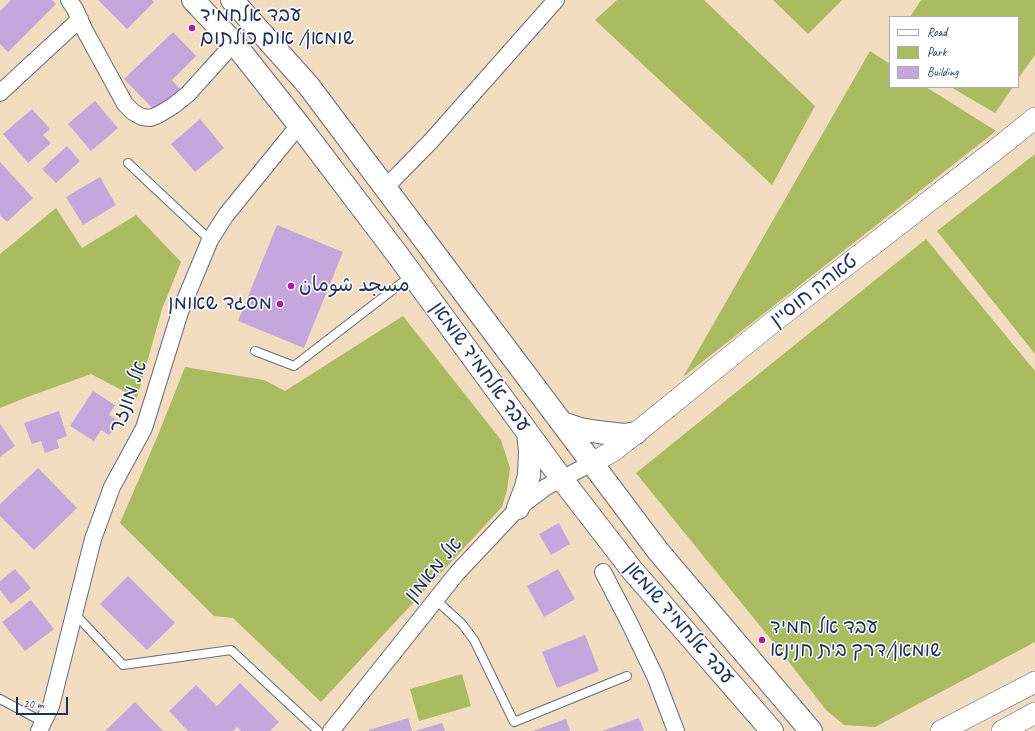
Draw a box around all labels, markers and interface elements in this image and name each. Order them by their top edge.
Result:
place label: עבד אלחמיד שומאן/ אום כולתום [200,4,354,51]
legend [889,16,1019,88]
marker: עבד אלחמיד שומאן/ אום כולתום [187,23,197,33]
text: Road [927,24,947,40]
text: Park [927,44,946,60]
text: Building [927,64,959,80]
street label: טאהה חוסיין [766,249,862,333]
place label: مسجد شومان [299,274,410,298]
marker: مسجد شومان [286,281,296,291]
place label: מסגד שאומן [168,292,272,316]
street label: עבד אלחמיד שומאן [425,297,535,437]
marker: מסגד שאומן [275,299,285,309]
street label: אל מונזר [105,358,153,436]
street label: אל מאמון [400,533,468,607]
street label: עבד אלחמיד שומאן [619,557,739,689]
place label: עבד אל חמיד שומאן/דרך בית חנינא [770,616,941,663]
marker: עבד אל חמיד שומאן/דרך בית חנינא [757,635,767,645]
scale bar [18,689,70,715]
text: 20 m [23,696,43,712]

